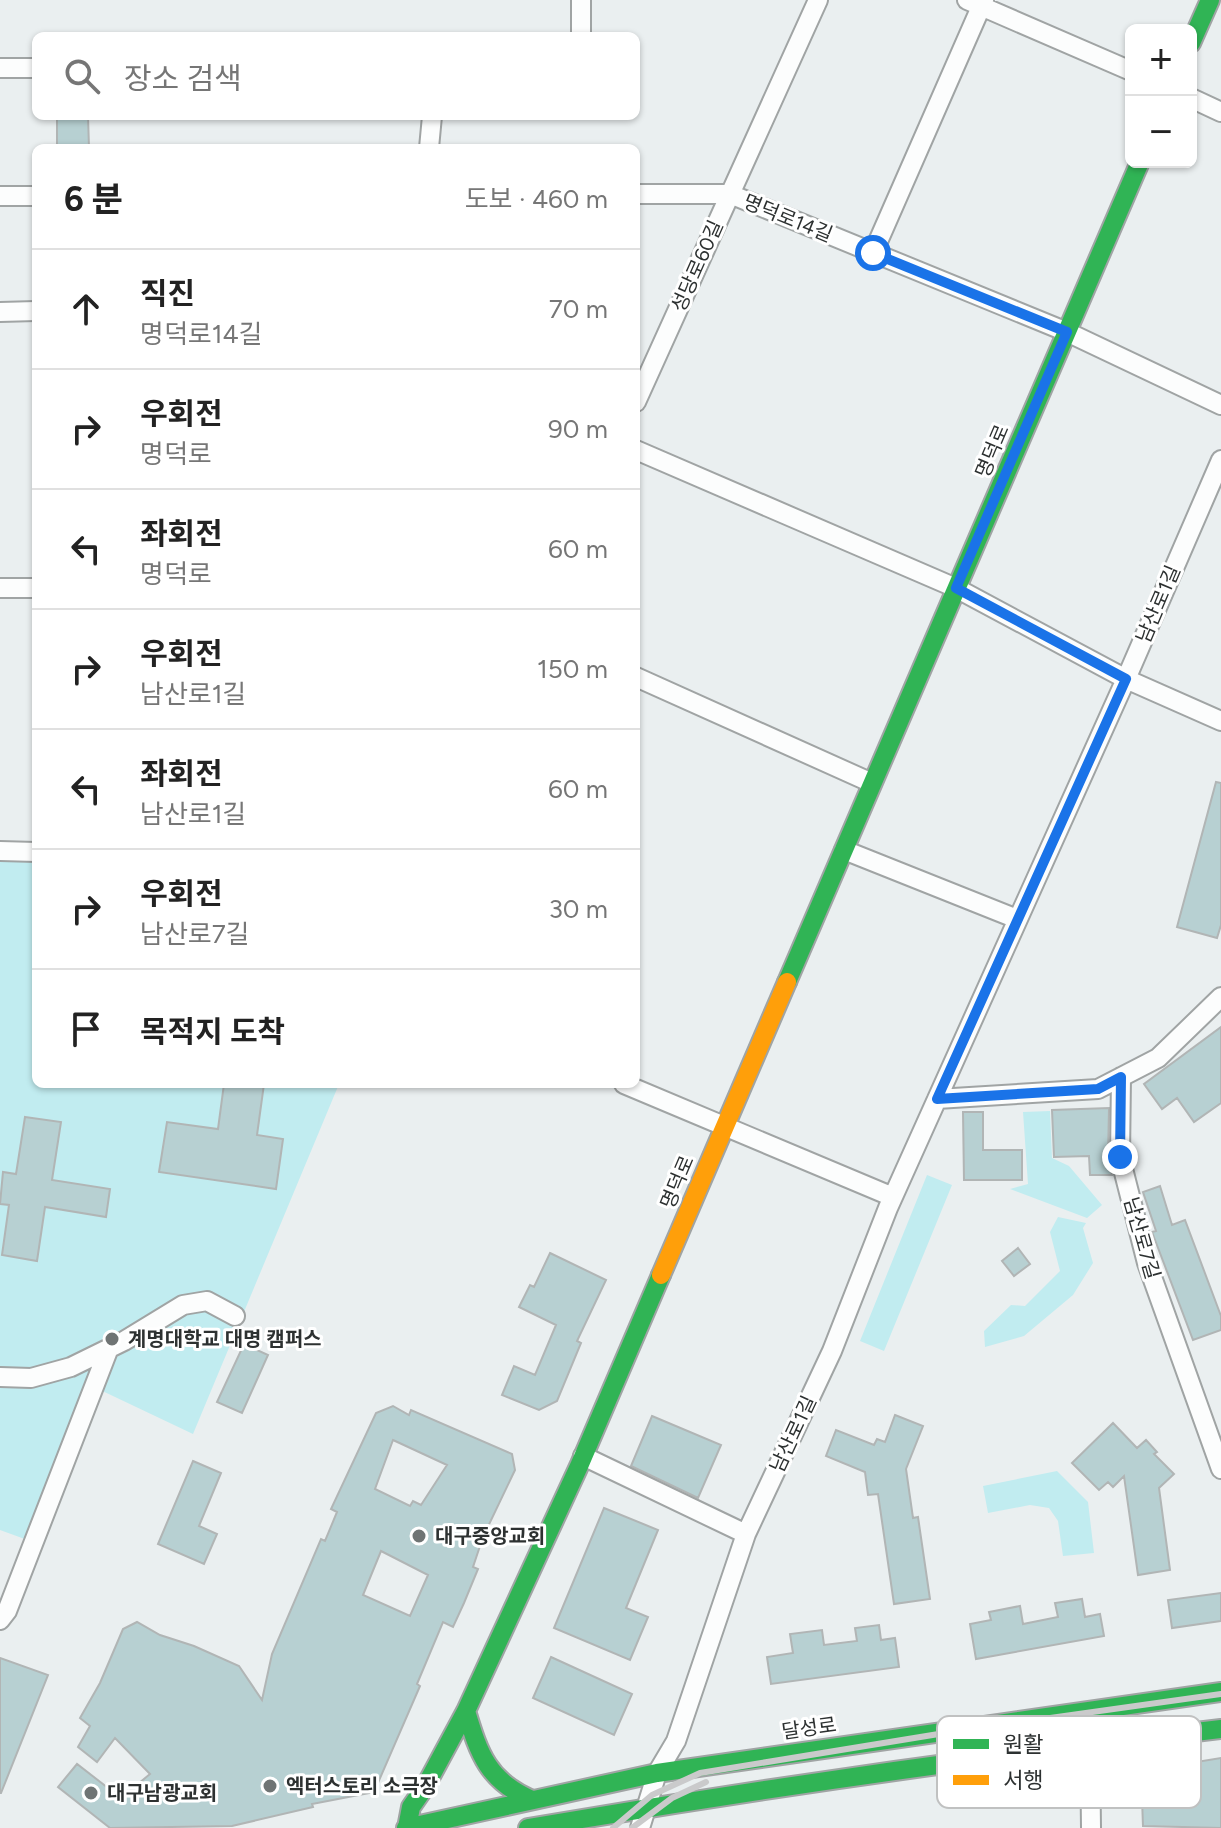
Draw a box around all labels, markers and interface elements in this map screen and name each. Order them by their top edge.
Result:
map controls [1125,24,1197,168]
button: + [1125,24,1197,96]
search box [32,32,640,120]
icon: search [60,54,104,98]
text: 장소 검색 [124,60,242,97]
button: − [1125,96,1197,168]
text: 6 분 [64,179,123,220]
text: 도보 · 460 m [465,183,608,215]
street label: 명덕로14길 [740,189,836,247]
street label: 성당로60길 [666,216,728,316]
route start [855,235,891,271]
text: 직진 [140,275,195,312]
icon: ahead [64,287,108,331]
text: 70 m [549,293,608,325]
text: 명덕로14길 [140,318,263,350]
text: 우회전 [140,395,223,432]
icon: right [64,407,108,451]
text: 90 m [548,413,608,445]
street label: 명덕로 [970,421,1014,481]
text: 명덕로 [140,438,212,470]
text: 좌회전 [140,515,223,552]
icon: left [64,527,108,571]
text: 60 m [548,533,608,565]
text: 명덕로 [140,558,212,590]
street label: 남산로1길 [1131,562,1185,646]
text: 우회전 [140,635,223,672]
icon: right [64,647,108,691]
text: 150 m [537,653,608,685]
text: 남산로1길 [140,678,246,710]
text: 좌회전 [140,755,223,792]
icon: left [64,767,108,811]
text: 60 m [548,773,608,805]
text: 남산로1길 [140,798,246,830]
text: 우회전 [140,875,223,912]
icon: right [64,887,108,931]
text: 30 m [549,893,608,925]
text: 남산로7길 [140,918,250,950]
icon: arrive [64,1007,108,1051]
text: 목적지 도착 [140,1013,285,1050]
route end [1102,1139,1138,1175]
street label: 명덕로 [655,1152,699,1212]
street label: 남산로7길 [1119,1194,1165,1282]
place label: 계명대학교 대명 캠퍼스 [128,1327,322,1351]
marker: 계명대학교 대명 캠퍼스 [103,1330,121,1348]
street label: 남산로1길 [765,1392,821,1476]
place label: 대구중앙교회 [435,1524,545,1548]
marker: 대구중앙교회 [410,1527,428,1545]
street label: 달성로 [780,1712,838,1744]
legend [937,1716,1201,1808]
text: 원활 [1003,1731,1043,1758]
text: 서행 [1003,1767,1043,1794]
place label: 엑터스토리 소극장 [286,1774,438,1798]
marker: 엑터스토리 소극장 [261,1777,279,1795]
place label: 대구남광교회 [107,1781,217,1805]
marker: 대구남광교회 [82,1784,100,1802]

